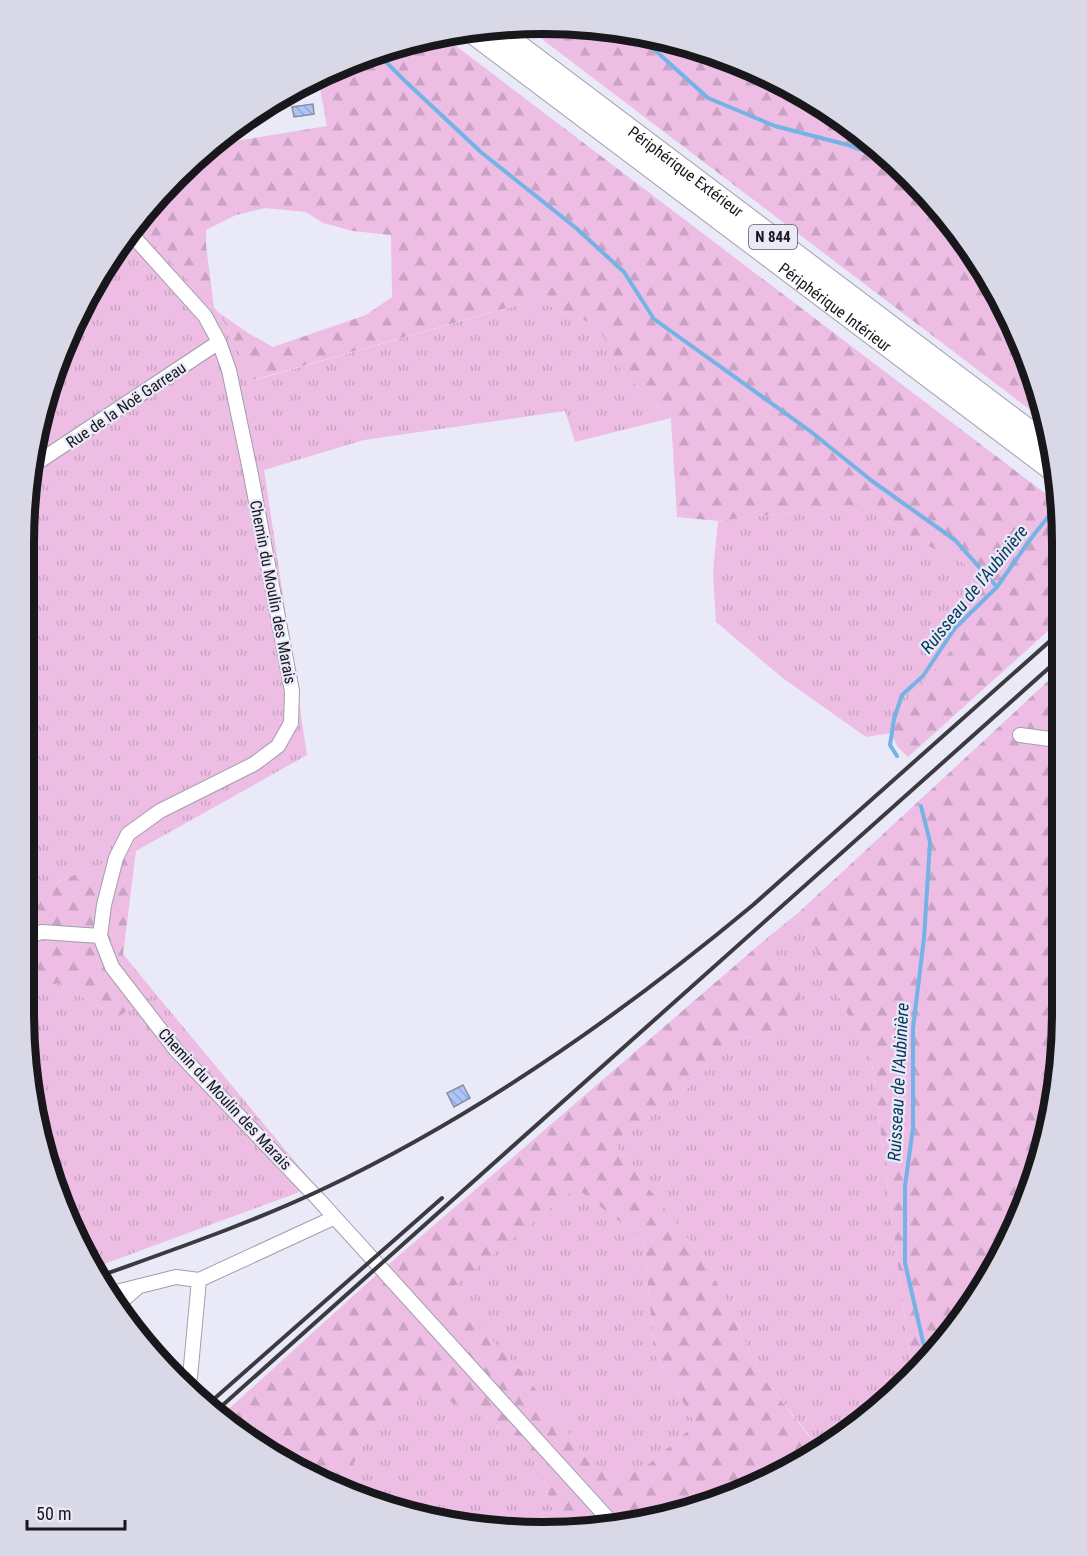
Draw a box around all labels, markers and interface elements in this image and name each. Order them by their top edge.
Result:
street label: Périphérique Extérieur [625,122,747,221]
road number: N 844 [749,225,797,249]
street label: Périphérique Intérieur [775,258,895,356]
street label: Rue de la Noë Garreau [63,358,189,452]
street label: Chemin du Moulin des Marais [246,499,300,685]
water label: Ruisseau de l'Aubinière [916,521,1032,657]
water label: Ruisseau de l'Aubinière [883,1002,913,1162]
street label: Chemin du Moulin des Marais [154,1024,296,1174]
scale bar [27,1493,124,1531]
text: 50 m [36,1503,71,1524]

